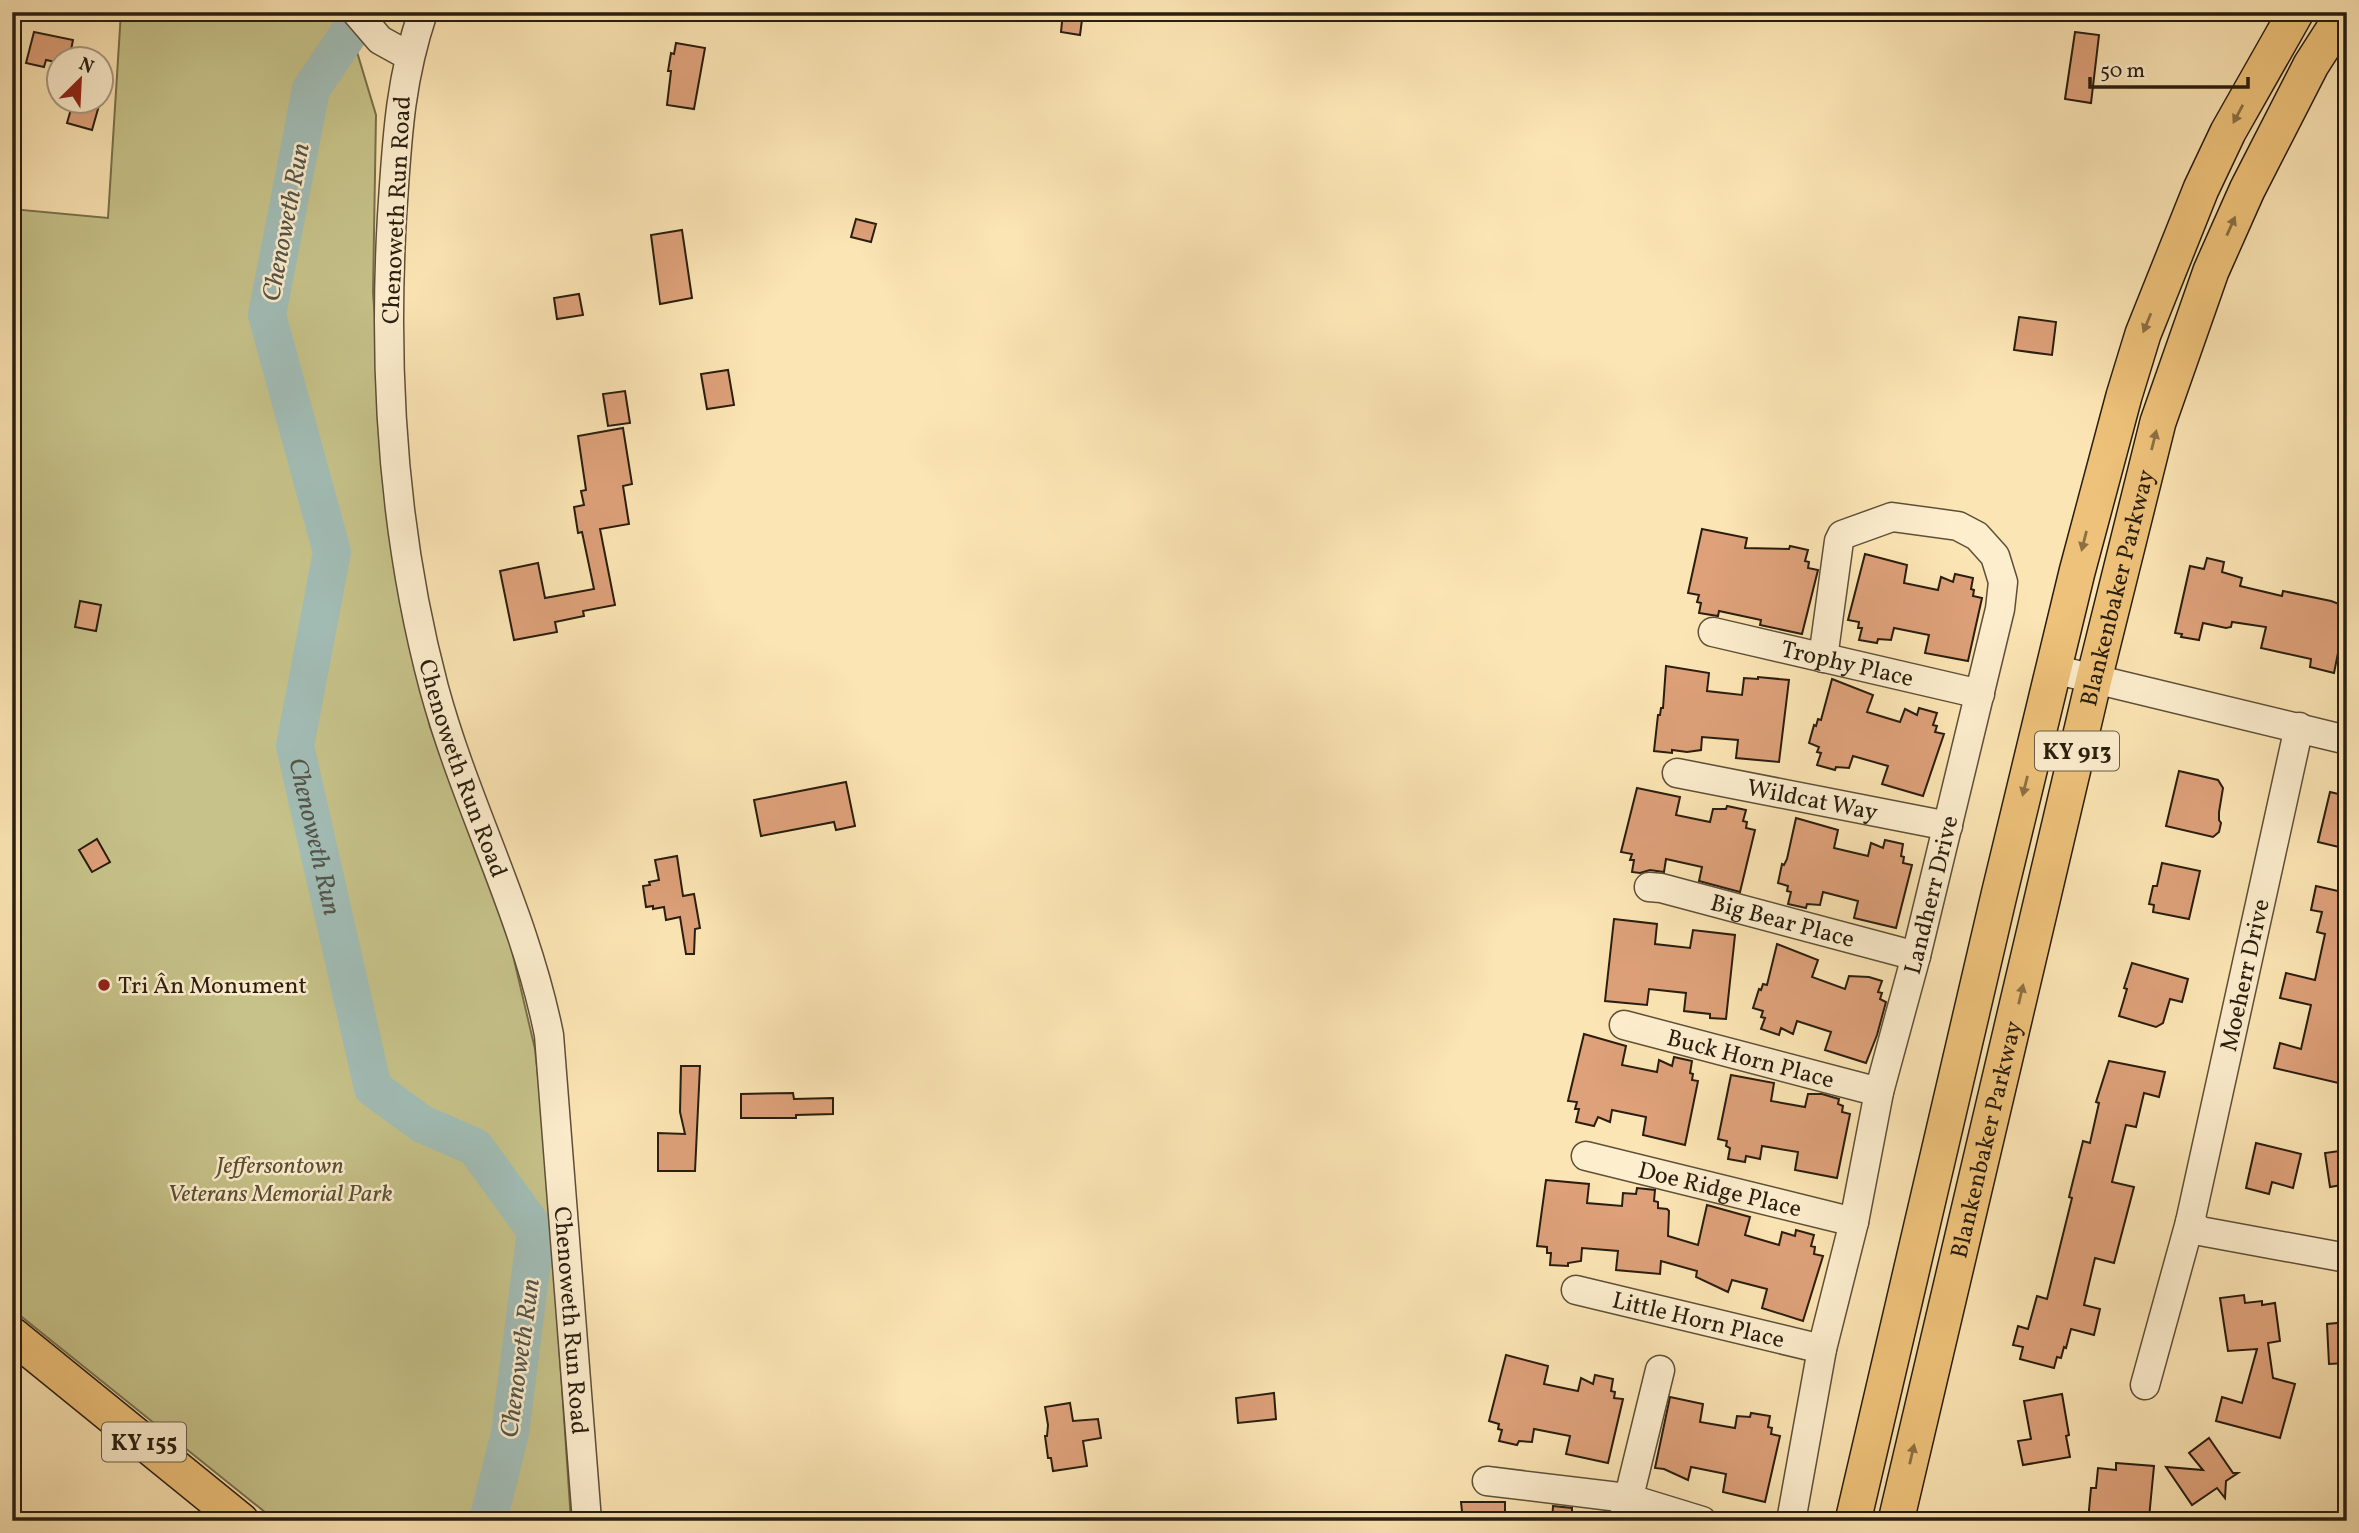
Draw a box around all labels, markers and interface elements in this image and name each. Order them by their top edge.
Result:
north arrow [46,46,116,116]
scale bar [2090,46,2247,90]
text: N [75,52,98,81]
text: 50 m [2100,57,2145,86]
street label: Chenoweth Run Road [375,95,421,325]
one-way arrow [2232,104,2244,124]
water label: Chenoweth Run [254,140,320,305]
one-way arrow [2225,216,2237,236]
one-way arrow [2142,312,2153,333]
one-way arrow [2149,429,2160,451]
street label: Blankenbaker Parkway [2073,466,2165,710]
one-way arrow [2078,530,2089,552]
street label: Trophy Place [1777,633,1917,697]
street label: Chenoweth Run Road [408,656,515,883]
road number: KY 913 [2035,732,2119,771]
water label: Chenoweth Run [278,754,349,919]
street label: Wildcat Way [1744,772,1881,831]
one-way arrow [2019,775,2030,797]
street label: Landherr Drive [1897,812,1968,979]
street label: Big Bear Place [1706,887,1858,958]
street label: Moeherr Drive [2213,896,2280,1055]
place label: Tri Ân Monument [118,970,307,1004]
marker: Tri Ân Monument [96,977,112,993]
one-way arrow [2015,983,2026,1005]
street label: Blankenbaker Parkway [1943,1018,2032,1262]
street label: Buck Horn Place [1663,1022,1838,1098]
park label: Jeffersontown Veterans Memorial Park [167,1150,393,1212]
street label: Doe Ridge Place [1634,1154,1805,1227]
street label: Chenoweth Run Road [543,1205,595,1436]
water label: Chenoweth Run [492,1276,550,1440]
street label: Little Horn Place [1609,1284,1788,1358]
road number: KY 155 [102,1422,186,1462]
one-way arrow [1907,1443,1918,1465]

